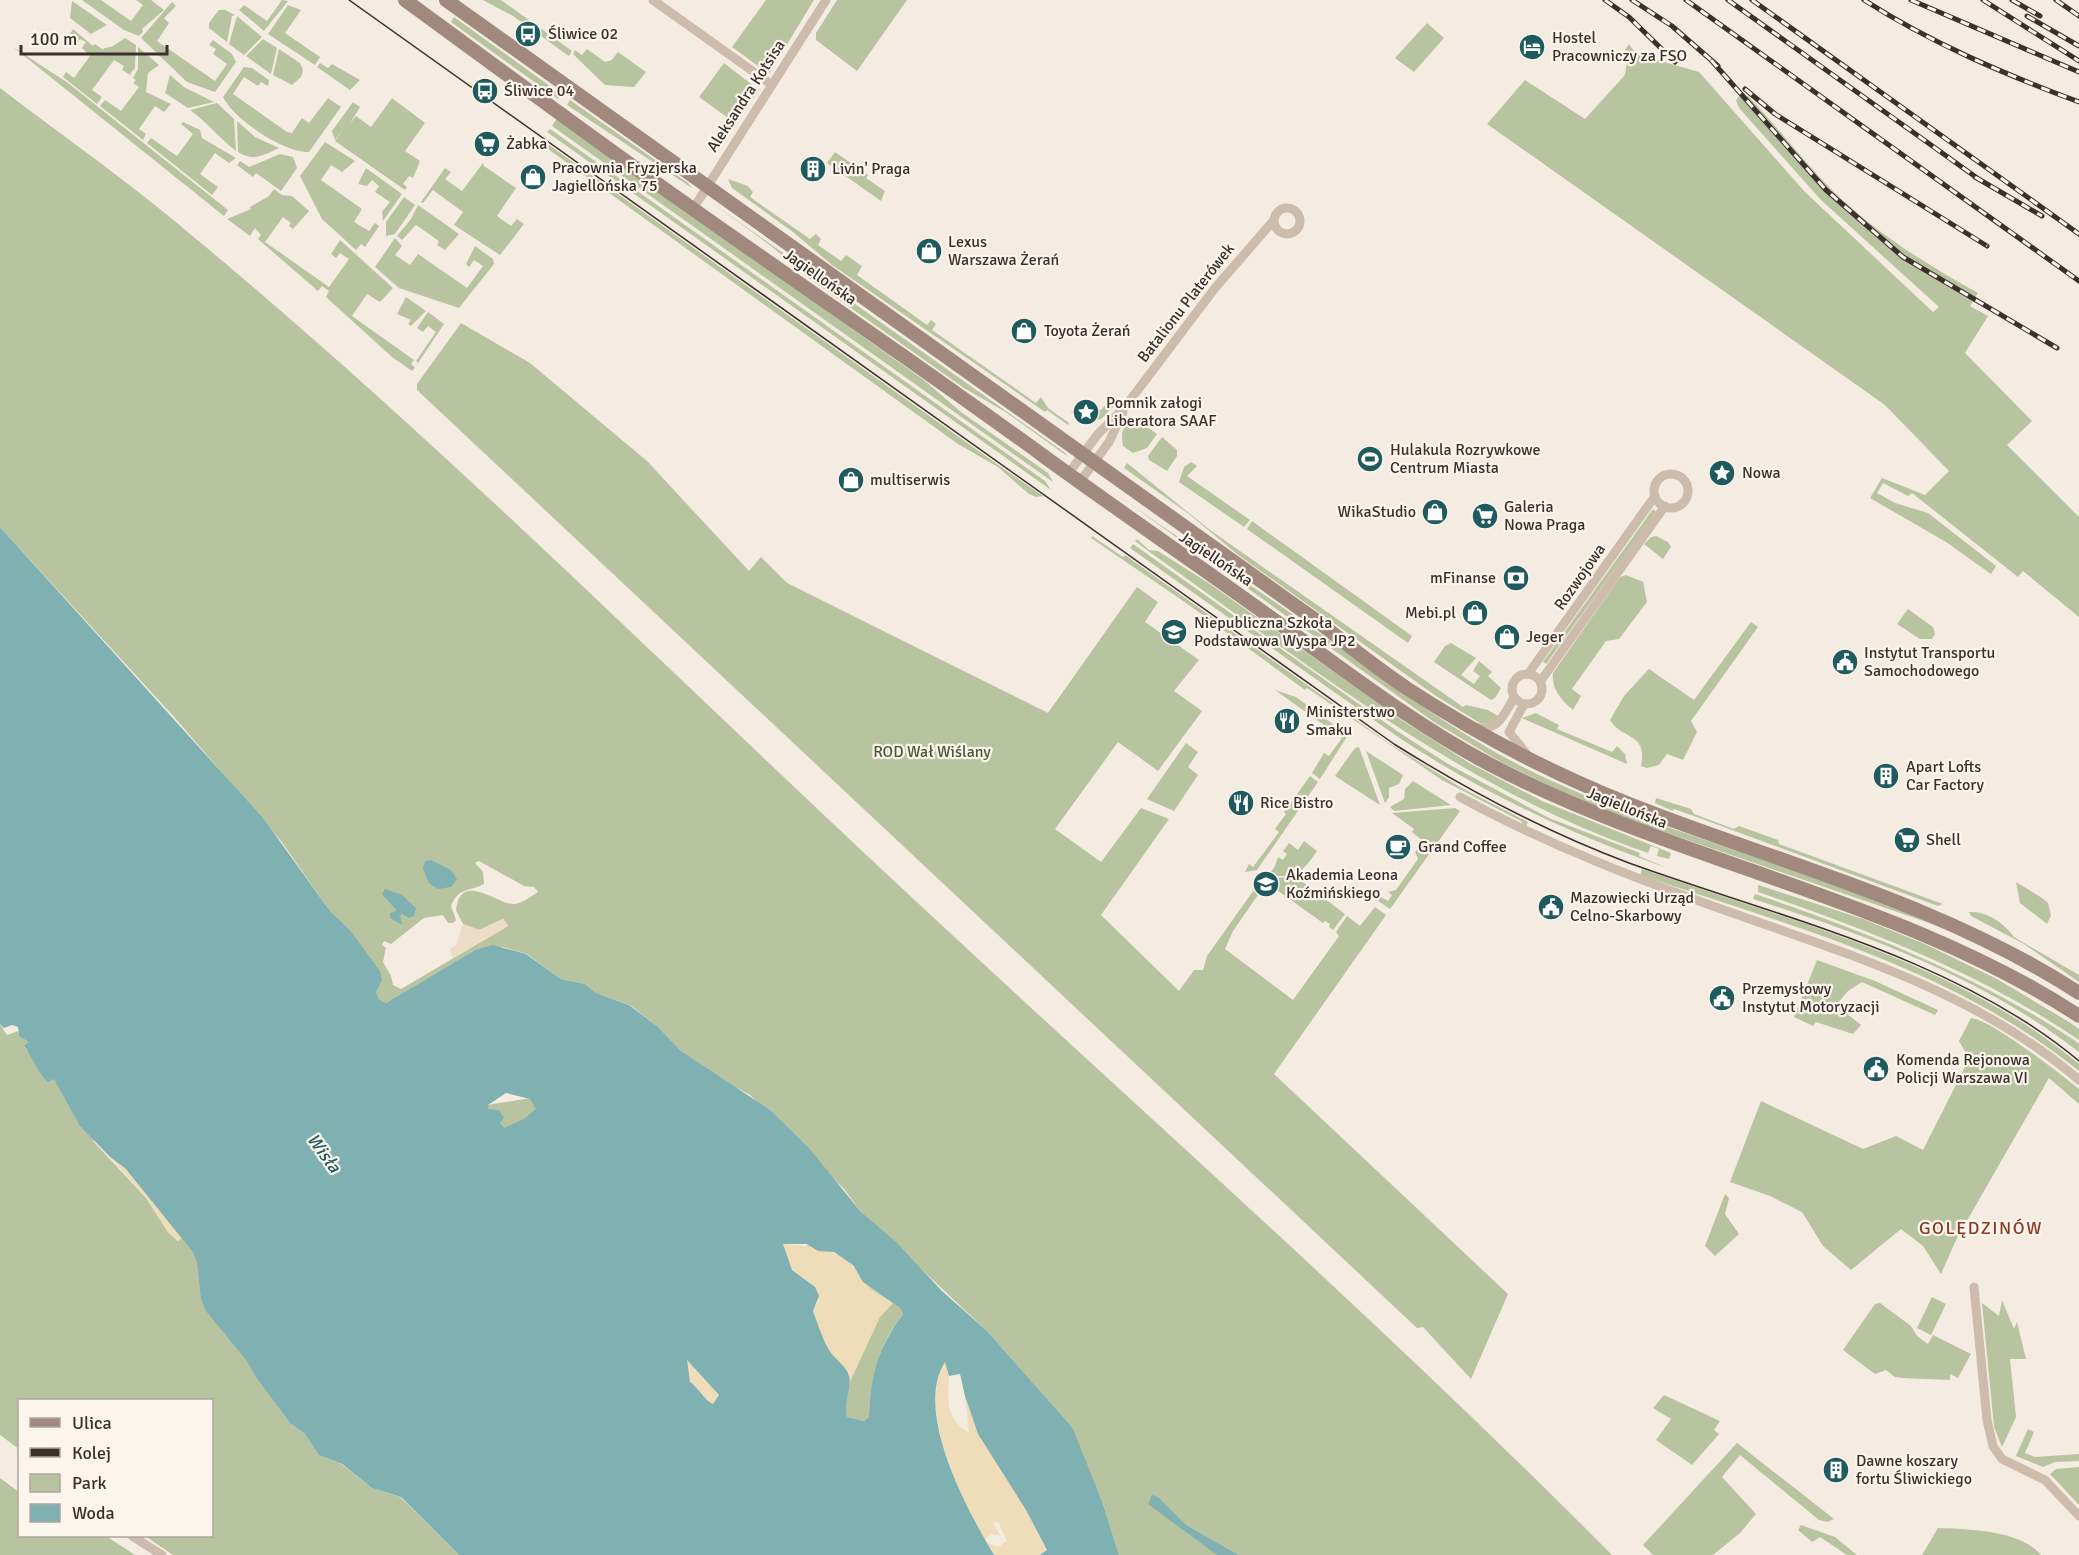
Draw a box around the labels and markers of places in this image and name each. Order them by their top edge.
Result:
bus stop icon: Śliwice 02 [513,19,543,49]
place label: Śliwice 02 [548,24,618,44]
place label: Hostel Pracowniczy za FSO [1552,28,1687,66]
hotel icon: Hostel Pracowniczy za FSO [1517,32,1547,62]
bus stop icon: Śliwice 04 [470,76,500,106]
place label: Śliwice 04 [504,81,574,101]
supermarket icon: Żabka [472,129,502,159]
place label: Żabka [506,134,547,154]
building icon: Livin' Praga [798,154,828,184]
place label: Pracownia Fryzjerska Jagiellońska 75 [552,158,697,196]
place label: Livin' Praga [832,159,910,179]
shop icon: Pracownia Fryzjerska Jagiellońska 75 [518,162,548,192]
place label: Lexus Warszawa Żerań [948,232,1059,270]
shop icon: Lexus Warszawa Żerań [914,236,944,266]
shop icon: Toyota Żerań [1009,316,1039,346]
place label: Toyota Żerań [1044,321,1131,341]
place label: Pomnik załogi Liberatora SAAF [1106,393,1217,431]
place icon: Pomnik załogi Liberatora SAAF [1071,397,1101,427]
place label: Hulakula Rozrywkowe Centrum Miasta [1390,440,1540,478]
sports icon: Hulakula Rozrywkowe Centrum Miasta [1355,444,1385,474]
place icon: Nowa [1707,458,1737,488]
place label: Nowa [1742,463,1781,483]
shop icon: multiserwis [836,465,866,495]
place label: multiserwis [870,470,950,490]
shop icon: WikaStudio [1420,497,1450,527]
place label: Galeria Nowa Praga [1504,497,1585,535]
supermarket icon: Galeria Nowa Praga [1470,501,1500,531]
place label: WikaStudio [1338,502,1416,522]
bank icon: mFinanse [1501,563,1531,593]
place label: mFinanse [1430,568,1496,588]
shop icon: Mebi.pl [1460,598,1490,628]
place label: Mebi.pl [1405,603,1456,623]
place label: Niepubliczna Szkoła Podstawowa Wyspa JP2 [1194,613,1356,651]
school or university icon: Niepubliczna Szkoła Podstawowa Wyspa JP2 [1159,617,1189,647]
shop icon: Jeger [1492,622,1522,652]
place label: Jeger [1526,627,1564,647]
place label: Instytut Transportu Samochodowego [1864,643,1995,681]
public building icon: Instytut Transportu Samochodowego [1830,647,1860,677]
place label: Ministerstwo Smaku [1306,702,1395,740]
restaurant icon: Ministerstwo Smaku [1272,706,1302,736]
place label: Apart Lofts Car Factory [1906,757,1985,795]
building icon: Apart Lofts Car Factory [1871,761,1901,791]
restaurant icon: Rice Bistro [1226,788,1256,818]
place label: Rice Bistro [1260,793,1333,813]
supermarket icon: Shell [1892,825,1922,855]
place label: Shell [1926,830,1961,850]
cafe icon: Grand Coffee [1383,832,1413,862]
place label: Grand Coffee [1418,837,1507,857]
place label: Akademia Leona Koźmińskiego [1286,865,1398,903]
school or university icon: Akademia Leona Koźmińskiego [1251,869,1281,899]
place label: Mazowiecki Urząd Celno-Skarbowy [1570,888,1694,926]
public building icon: Mazowiecki Urząd Celno-Skarbowy [1536,892,1566,922]
place label: Przemysłowy Instytut Motoryzacji [1742,979,1880,1017]
public building icon: Przemysłowy Instytut Motoryzacji [1707,983,1737,1013]
place label: Komenda Rejonowa Policji Warszawa VI [1896,1050,2030,1088]
public building icon: Komenda Rejonowa Policji Warszawa VI [1861,1054,1891,1084]
place label: Dawne koszary fortu Śliwickiego [1856,1451,1972,1489]
building icon: Dawne koszary fortu Śliwickiego [1821,1455,1851,1485]

